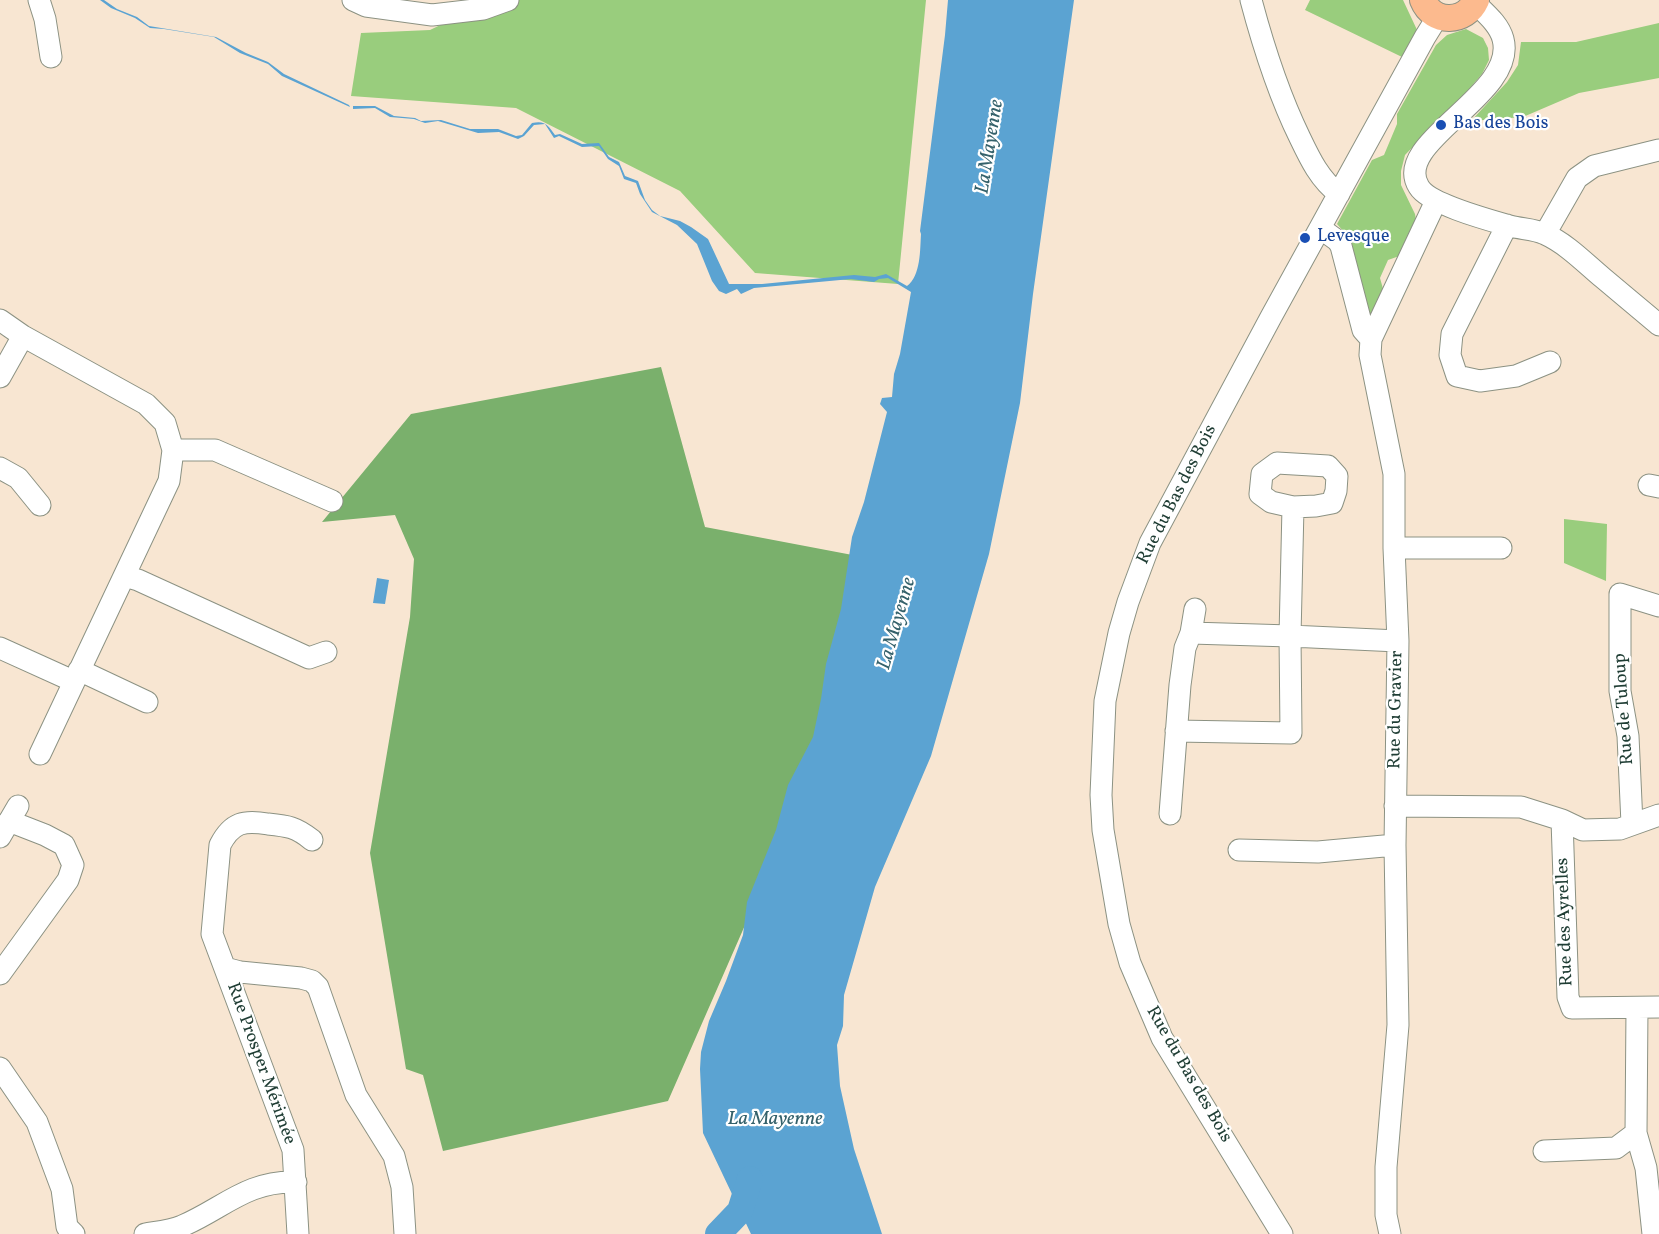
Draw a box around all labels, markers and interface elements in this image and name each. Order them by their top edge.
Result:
water label: La Mayenne [972,98,1010,196]
place label: Bas des Bois [1453,114,1548,136]
marker: Bas des Bois [1434,118,1448,132]
place label: Levesque [1317,227,1390,249]
marker: Levesque [1298,231,1312,245]
street label: Rue du Bas des Bois [1133,422,1223,568]
water label: La Mayenne [873,575,923,673]
street label: Rue du Gravier [1385,651,1409,769]
street label: Rue de Tuloup [1610,652,1640,766]
street label: Rue des Ayrelles [1553,857,1579,987]
street label: Rue Prosper Mérimée [221,980,299,1148]
street label: Rue du Bas des Bois [1140,1003,1236,1147]
water label: La Mayenne [728,1108,822,1132]

